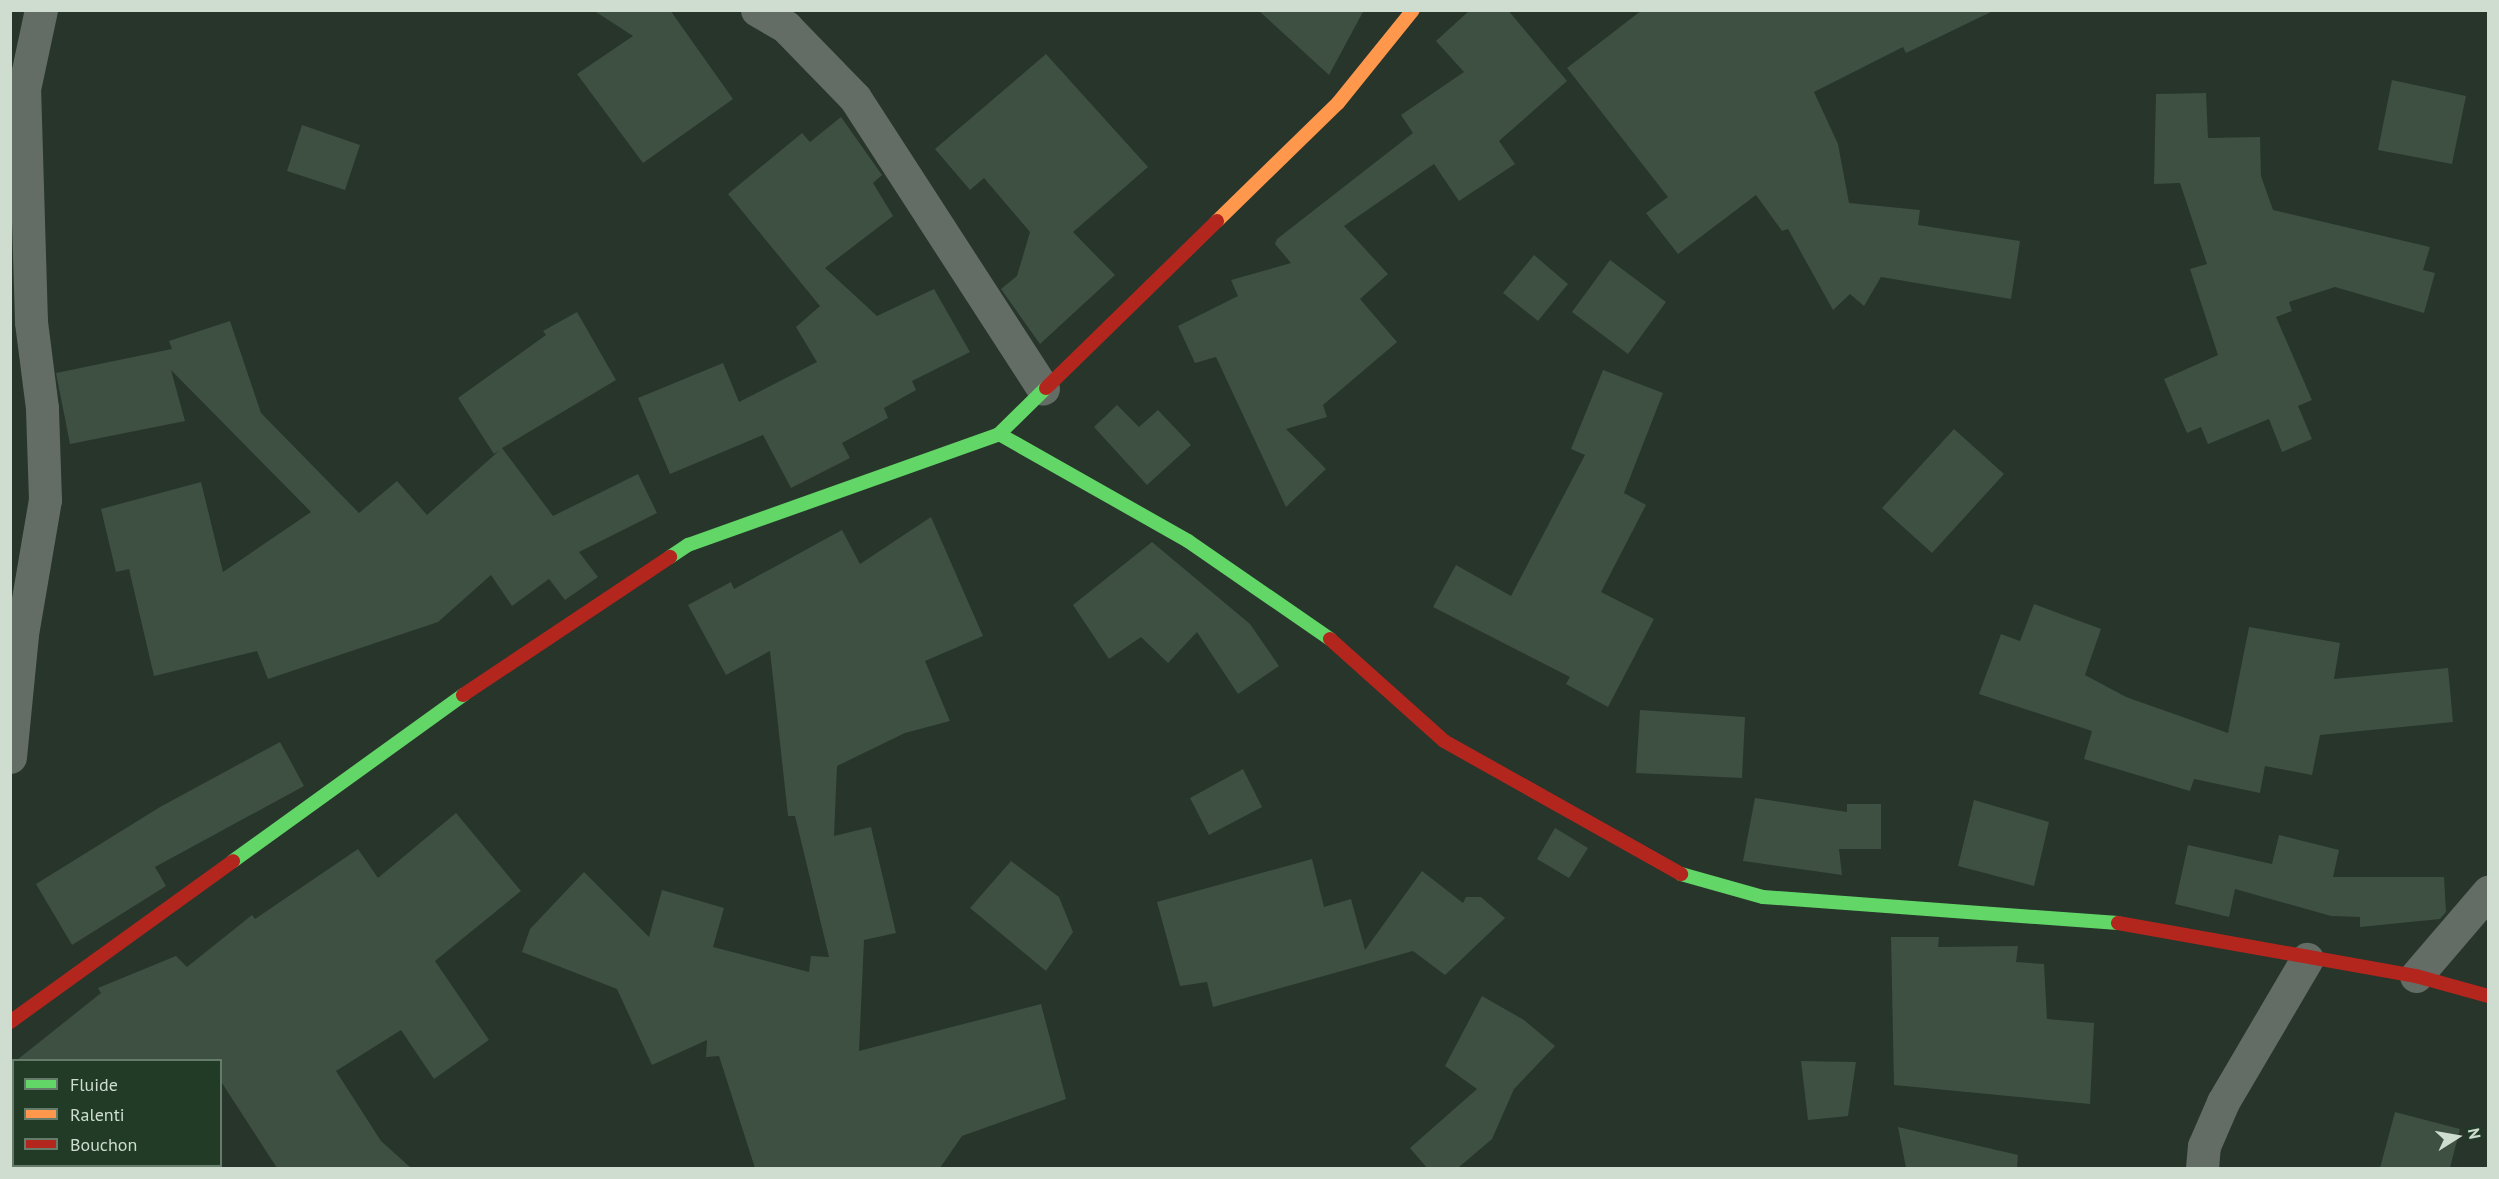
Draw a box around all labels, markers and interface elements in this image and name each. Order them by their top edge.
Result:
legend [12,1059,222,1167]
text: Fluide [70,1073,118,1096]
text: Ralenti [70,1103,125,1126]
north arrow [2427,1107,2487,1167]
text: N [2464,1126,2485,1141]
text: Bouchon [70,1133,137,1156]

